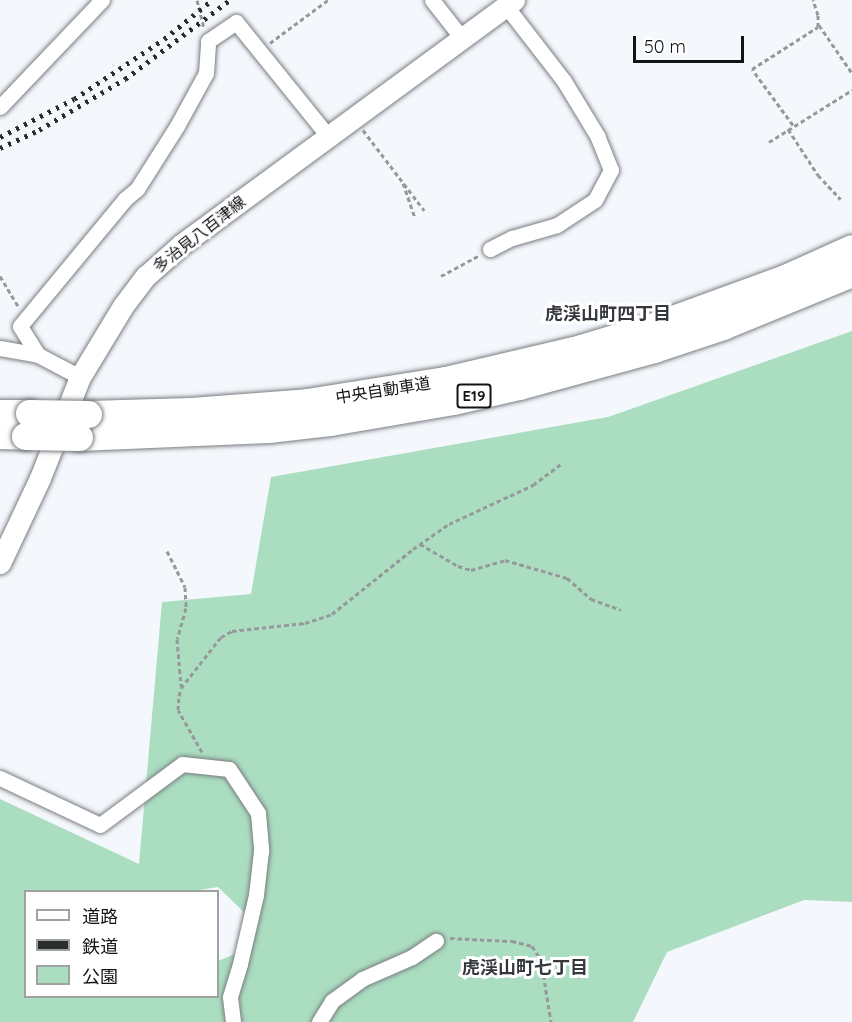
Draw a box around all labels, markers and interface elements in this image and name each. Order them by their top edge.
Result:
scale bar [636,24,747,62]
text: 50 m [644,35,686,58]
street label: 多治見八百津線 [149,192,249,276]
district label: 虎渓山町四丁目 [545,303,671,325]
street label: 中央自動車道 [334,373,432,407]
road number: E19 [456,384,492,408]
legend [24,890,219,998]
text: 道路 [82,905,118,928]
text: 鉄道 [82,935,118,958]
district label: 虎渓山町七丁目 [462,957,588,979]
text: 公園 [82,965,118,988]

